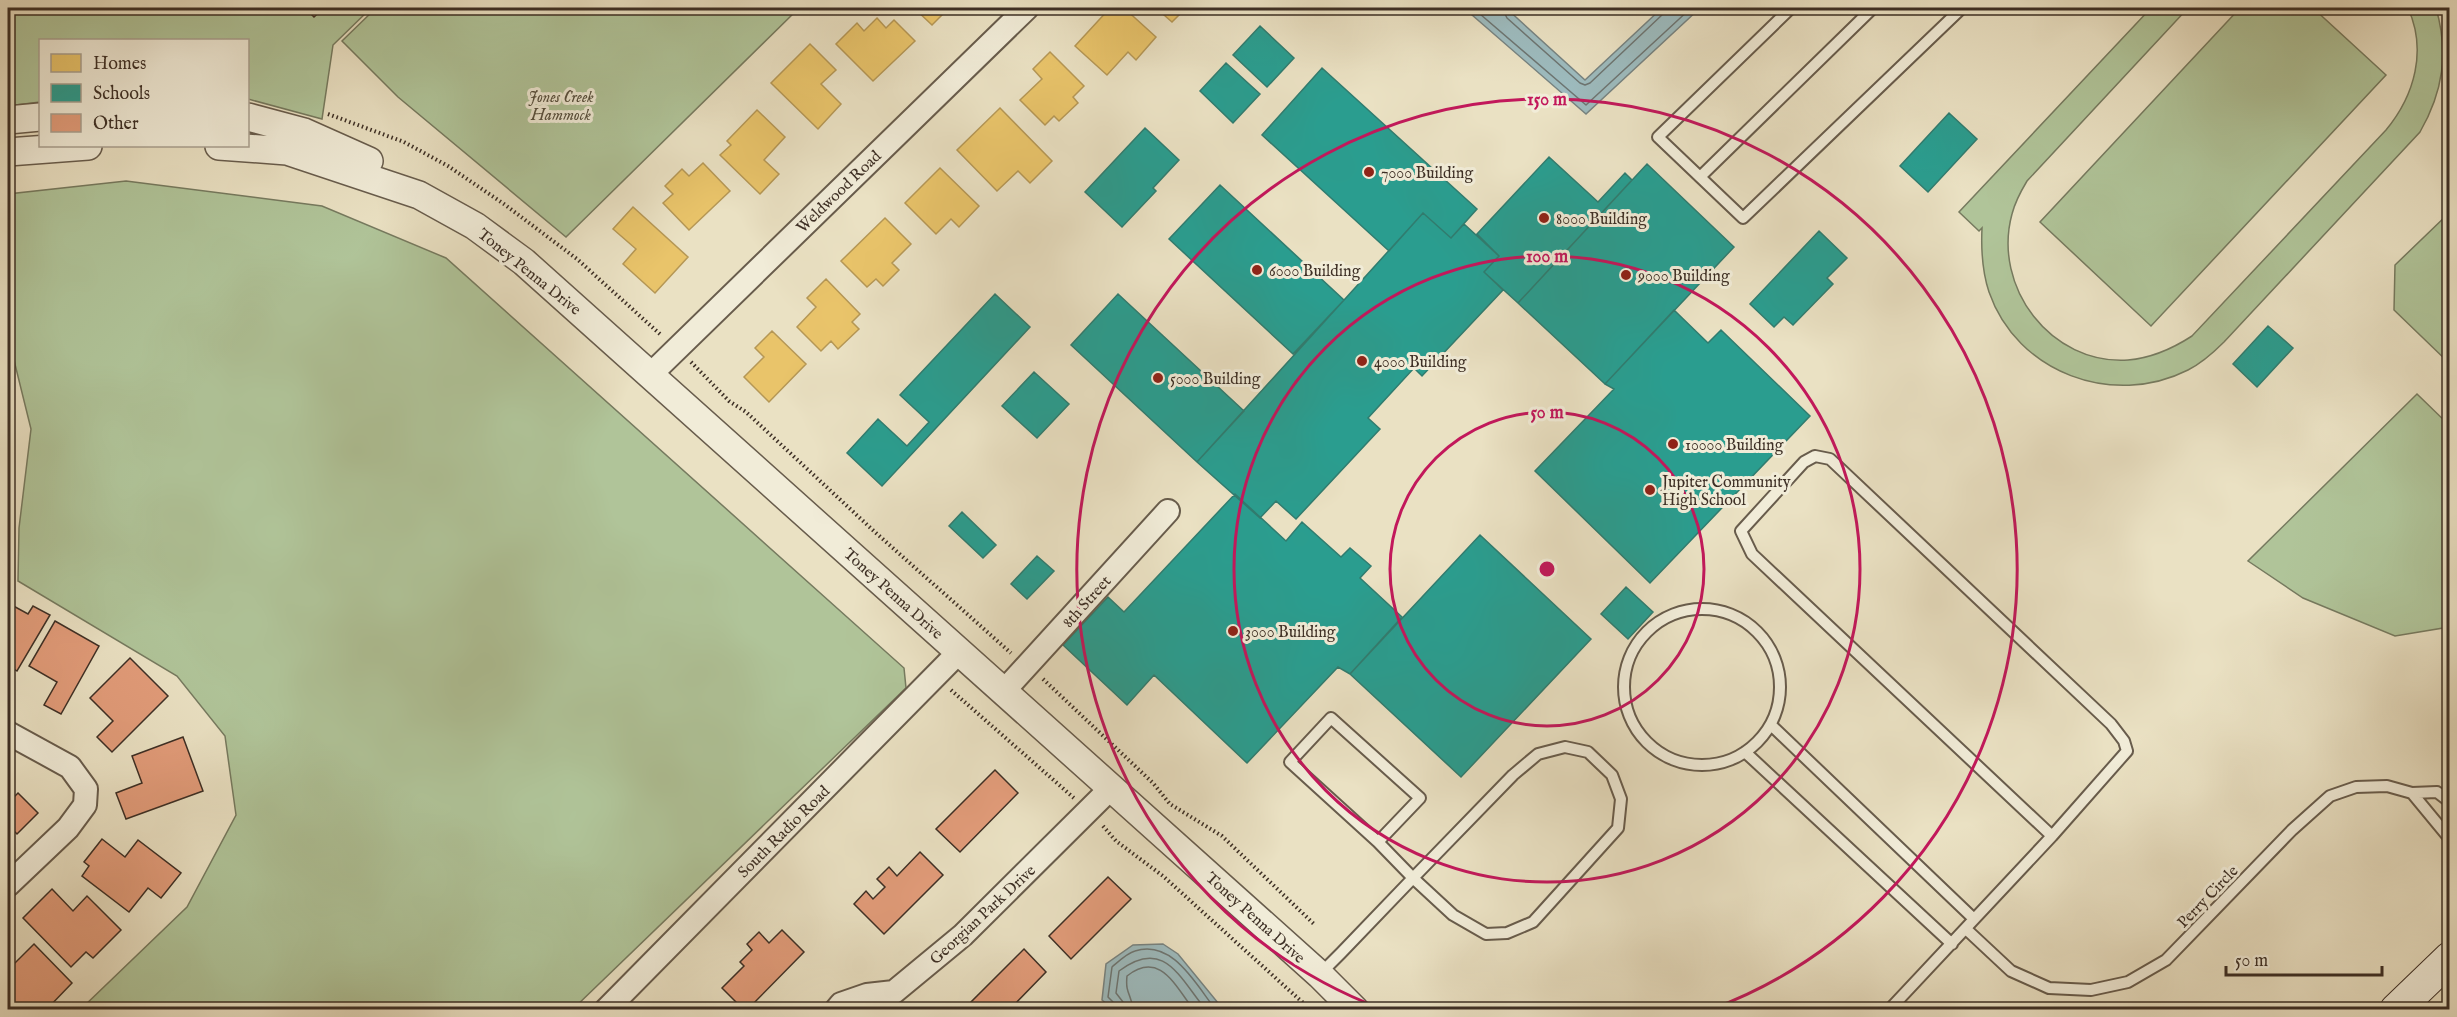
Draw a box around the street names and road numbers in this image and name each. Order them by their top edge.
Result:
street label: Weldwood Road [793,147,886,238]
street label: Toney Penna Drive [473,225,584,320]
street label: Toney Penna Drive [839,545,947,644]
street label: 8th Street [1059,572,1117,633]
street label: South Radio Road [734,782,835,883]
street label: Georgian Park Drive [926,861,1041,970]
street label: Perry Circle [2174,862,2243,933]
street label: Toney Penna Drive [1201,869,1309,968]

